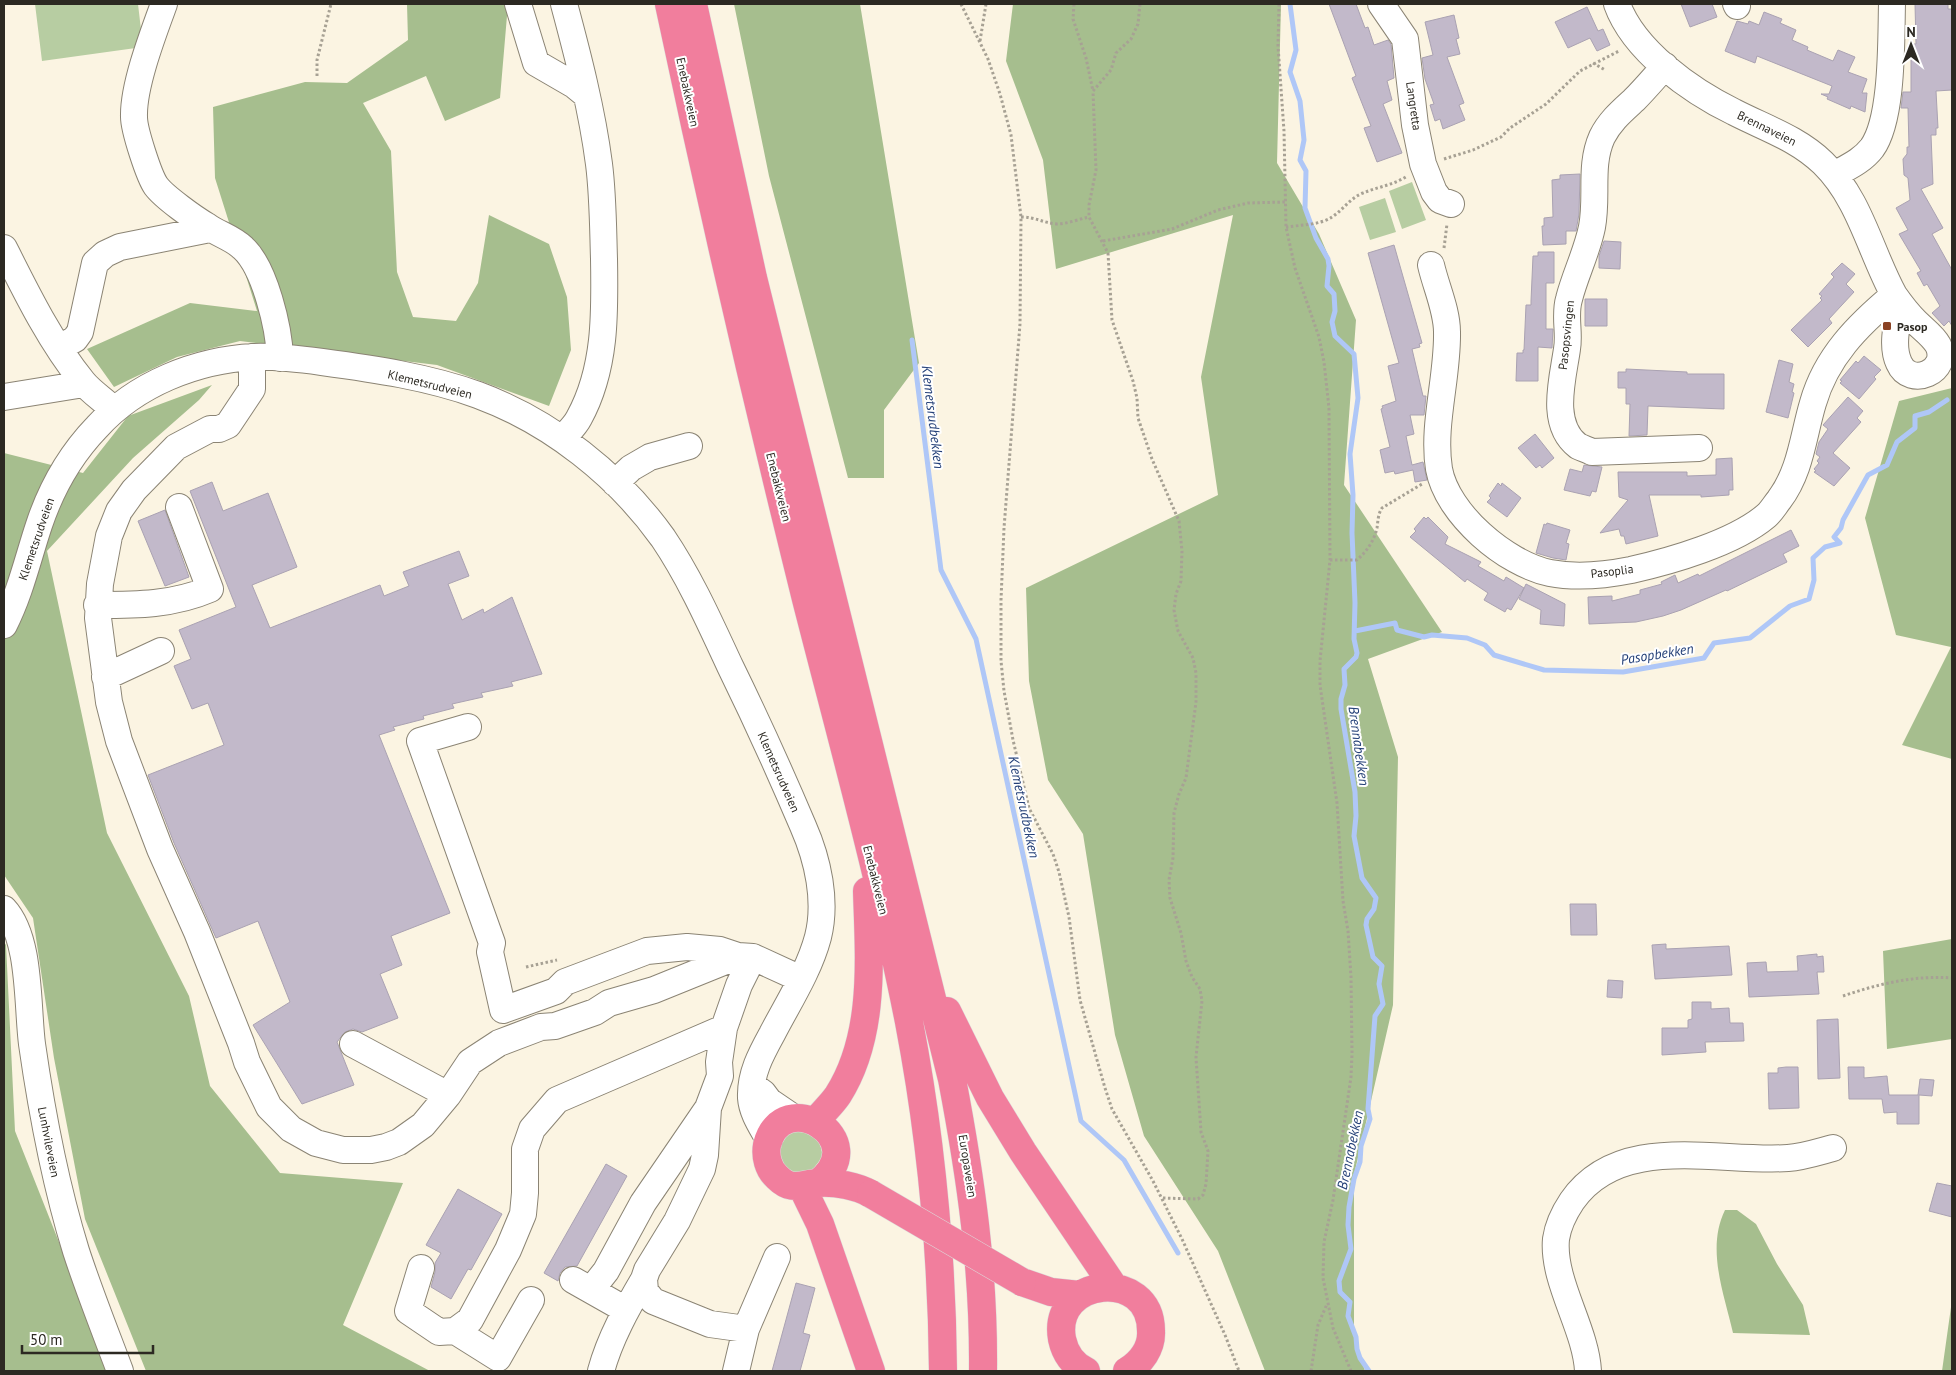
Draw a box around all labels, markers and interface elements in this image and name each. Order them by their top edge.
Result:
north arrow [1886,20,1936,70]
text: N [1906,23,1916,41]
street label: Enebakkveien [673,56,703,128]
street label: Langretta [1403,81,1425,131]
street label: Brennaveien [1735,107,1799,149]
street label: Pasopsvingen [1555,299,1577,371]
place label: Pasop [1897,319,1928,334]
marker: Pasop [1881,320,1893,332]
water label: Klemetsrudbekken [918,364,948,470]
street label: Klemetsrudveien [386,366,474,402]
street label: Enebakkveien [763,451,795,523]
street label: Klemetsrudveien [15,496,57,582]
street label: Pasoplia [1590,561,1634,581]
water label: Pasopbekken [1619,639,1695,669]
water label: Brennabekken [1345,705,1373,787]
street label: Klemetsrudveien [755,729,803,815]
water label: Klemetsrudbekken [1004,754,1044,860]
street label: Enebakkveien [860,844,892,916]
street label: Lunhvileveien [35,1105,63,1179]
water label: Brennabekken [1333,1109,1367,1191]
street label: Europaveien [956,1133,980,1199]
scale bar [22,1322,154,1354]
text: 50 m [30,1330,63,1349]

